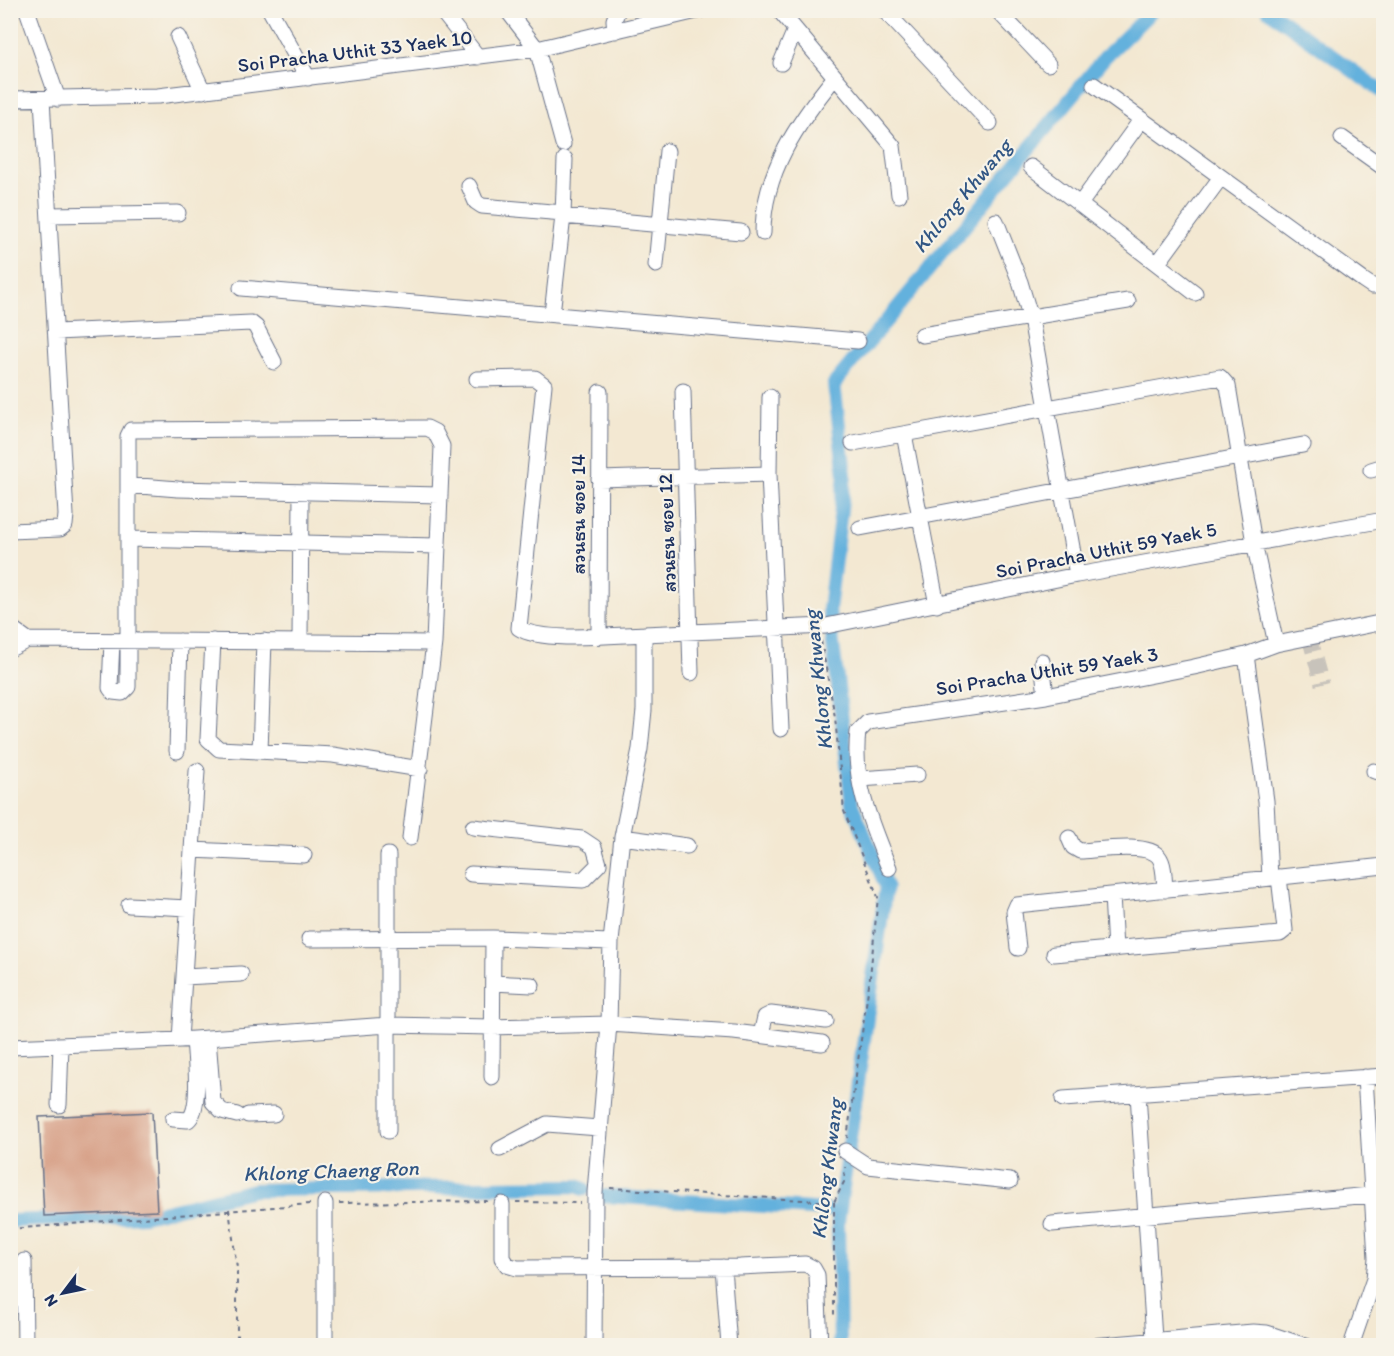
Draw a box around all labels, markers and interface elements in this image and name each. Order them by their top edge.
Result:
street label: Soi Pracha Uthit 33 Yaek 10 [236,25,474,77]
water label: Khlong Khwang [907,132,1018,258]
street label: สวนธน ซอย 14 [566,454,590,574]
street label: สวนธน ซอย 12 [653,473,681,593]
street label: Soi Pracha Uthit 59 Yaek 5 [994,517,1218,583]
water label: Khlong Khwang [797,606,837,751]
street label: Soi Pracha Uthit 59 Yaek 3 [934,642,1160,700]
water label: Khlong Khwang [806,1095,848,1240]
water label: Khlong Chaeng Ron [243,1155,420,1186]
north arrow [33,1263,93,1323]
text: N [40,1291,62,1310]

